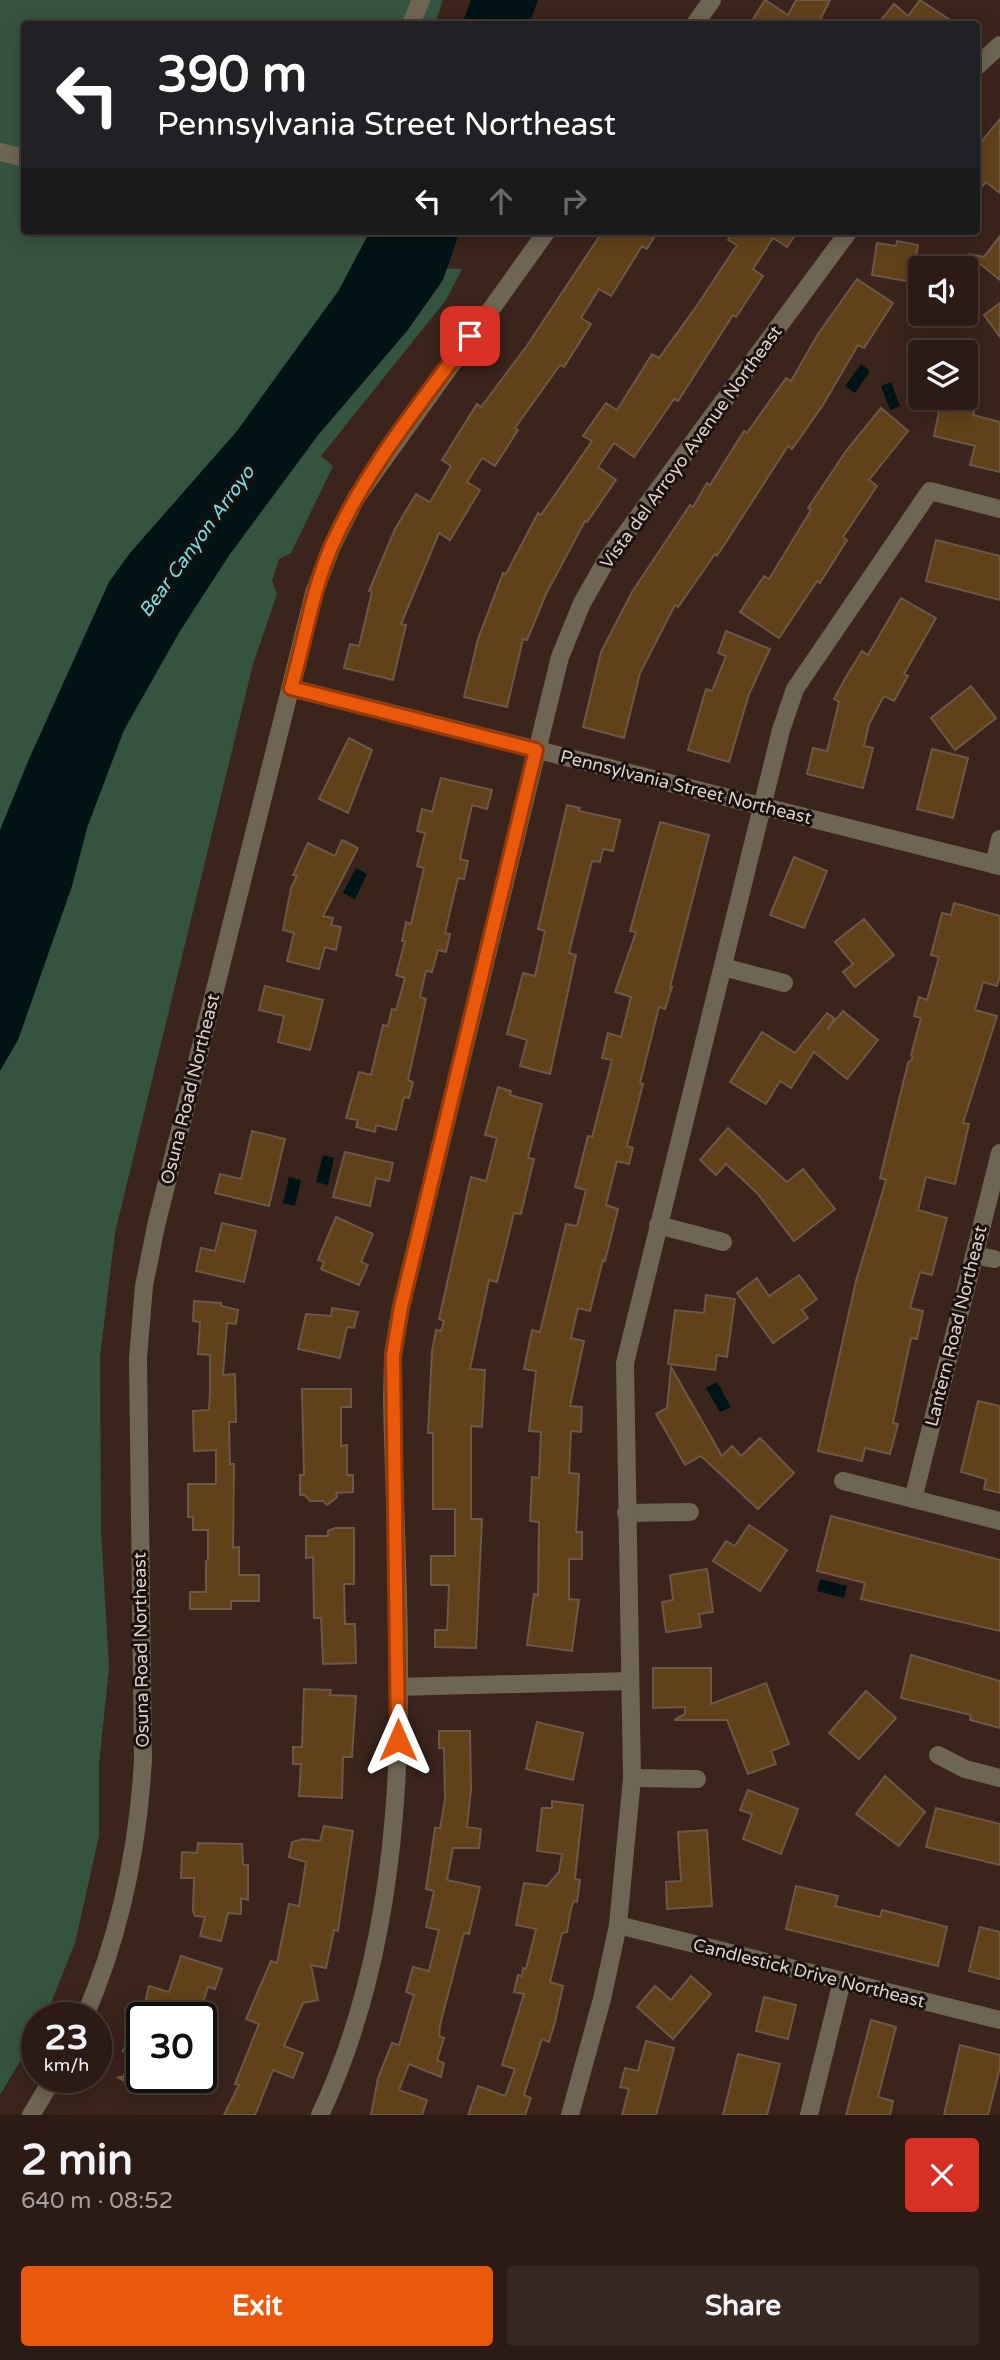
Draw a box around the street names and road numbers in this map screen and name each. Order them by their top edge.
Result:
street label: Vista del Arroyo Avenue Northeast [595,321,787,573]
street label: Pennsylvania Street Northeast [558,745,814,829]
street label: Osuna Road Northeast [156,991,224,1186]
street label: Lantern Road Northeast [920,1223,992,1429]
street label: Osuna Road Northeast [128,1552,154,1748]
street label: Candlestick Drive Northeast [691,1934,927,2013]

